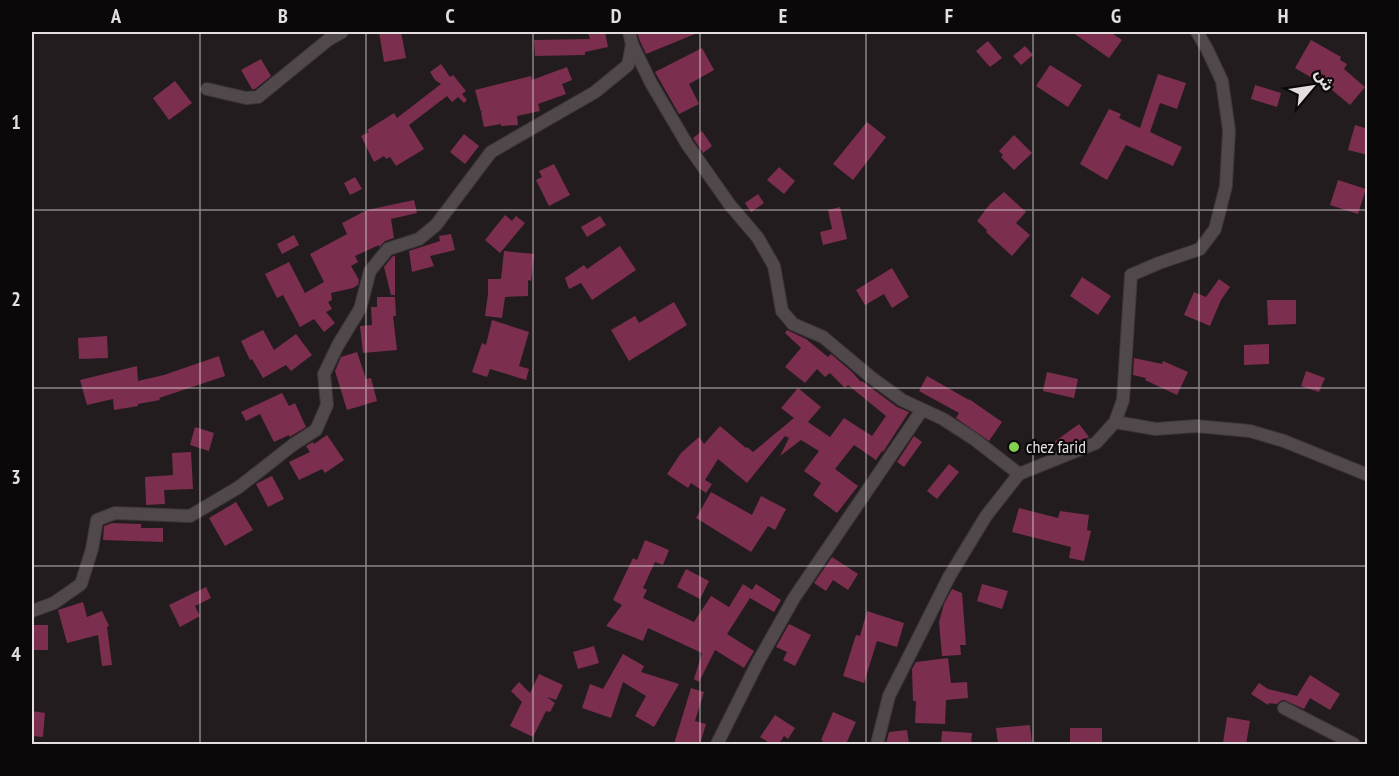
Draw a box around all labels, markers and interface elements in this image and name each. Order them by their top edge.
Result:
text: A [110,3,122,29]
text: B [278,3,288,29]
text: C [445,3,455,29]
text: D [611,3,622,29]
text: E [779,3,787,29]
text: F [945,3,953,29]
text: G [1111,3,1121,29]
text: H [1278,3,1288,29]
north arrow [1282,57,1342,117]
text: ش [1311,65,1339,94]
text: 1 [11,109,21,135]
text: 2 [11,286,21,312]
place label: chez farid [1026,435,1086,458]
marker: chez farid [1007,440,1021,454]
text: 3 [11,464,21,490]
text: 4 [11,641,21,667]

